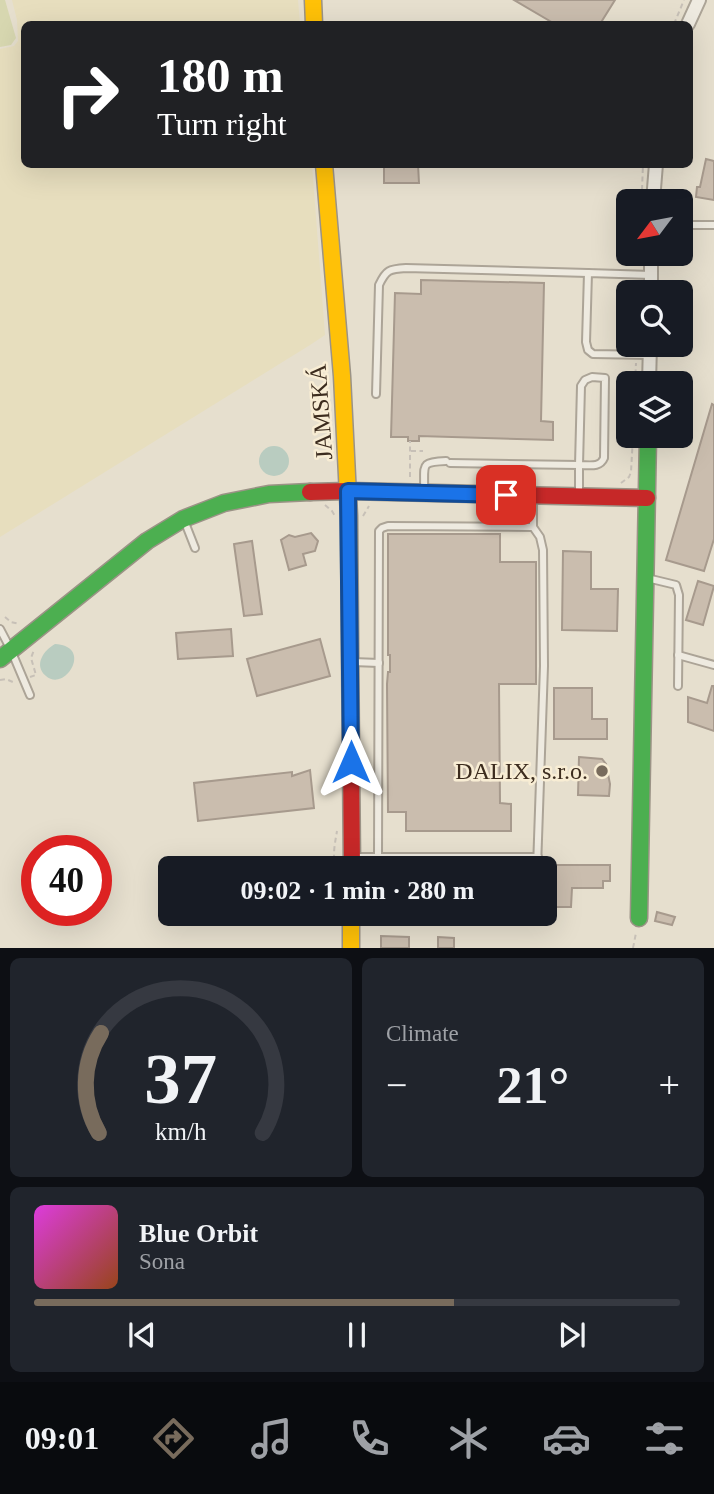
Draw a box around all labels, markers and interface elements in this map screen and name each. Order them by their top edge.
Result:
text: 180 m [157,48,284,103]
icon: right [42,49,133,140]
text: Turn right [157,106,287,142]
north arrow [616,189,693,266]
map controls [616,189,693,448]
button: search [616,280,693,357]
street label: JAMSKÁ [305,363,337,461]
button: layers [616,371,693,448]
pin [476,465,536,525]
icon: arrive [487,476,525,514]
position arrow [314,725,388,799]
place label: DALIX, s.r.o. [455,758,588,784]
marker: DALIX, s.r.o. [594,763,610,779]
speed limit sign: 40 [21,835,112,926]
text: 09:02 · 1 min · 280 m [241,876,475,905]
text: Climate [386,1021,459,1046]
text: 37 [145,1039,217,1120]
text: 21° [497,1057,569,1114]
text: − [386,1064,407,1106]
text: + [659,1064,680,1106]
text: km/h [155,1118,207,1145]
text: Blue Orbit [139,1219,258,1248]
text: Sona [139,1249,185,1274]
icon: previous [123,1316,161,1354]
icon: pause [338,1316,376,1354]
icon: next [553,1316,591,1354]
icon: directions [149,1414,198,1463]
icon: music [247,1414,296,1463]
icon: phone [345,1414,394,1463]
icon: climate [444,1414,493,1463]
icon: car [542,1414,591,1463]
icon: filters [640,1414,689,1463]
text: 09:01 [25,1420,99,1456]

